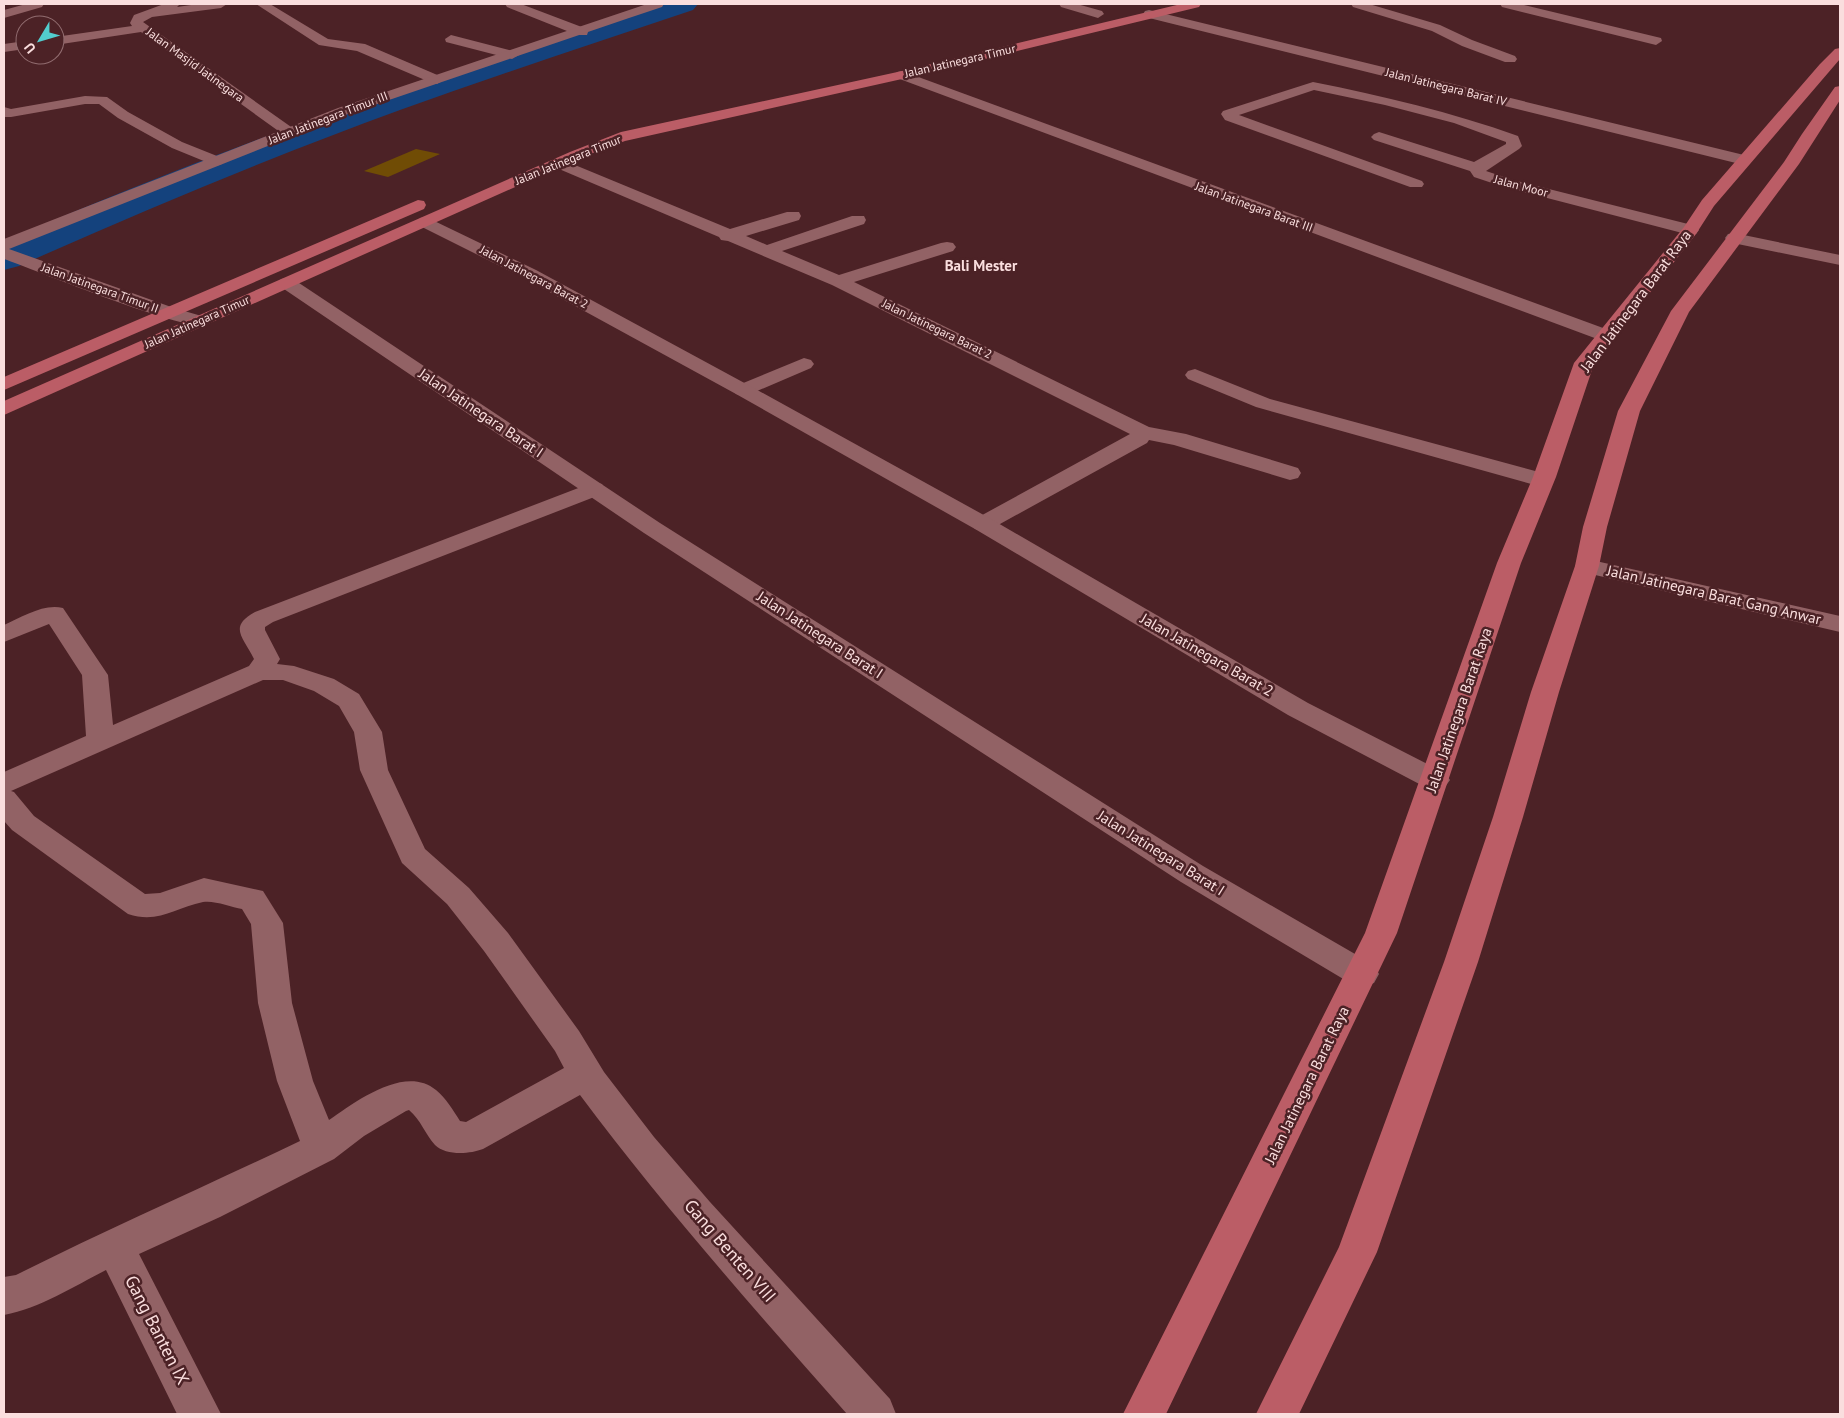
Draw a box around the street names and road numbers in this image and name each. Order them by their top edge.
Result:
street label: Jalan Masjid Jatinegara [143,24,247,105]
street label: Jalan Jatinegara Timur [902,40,1017,81]
street label: Jalan Jatinegara Barat IV [1383,64,1508,109]
street label: Jalan Jatinegara Timur III [265,88,390,148]
street label: Jalan Jatinegara Timur [512,131,623,188]
street label: Jalan Moor [1492,171,1550,200]
street label: Jalan Jatinegara Barat III [1192,178,1315,235]
street label: Jalan Jatinegara Barat Raya [1575,226,1695,376]
street label: Jalan Jatinegara Barat 2 [477,241,591,311]
street label: Jalan Jatinegara Timur II [39,259,161,316]
street label: Jalan Jatinegara Timur [141,292,252,352]
street label: Jalan Jatinegara Barat 2 [879,295,995,362]
street label: Jalan Jatinegara Barat I [414,363,547,461]
street label: Jalan Jatinegara Barat Gang Anwar [1604,560,1823,628]
street label: Jalan Jatinegara Barat I [753,586,887,682]
street label: Jalan Jatinegara Barat 2 [1136,608,1277,700]
street label: Jalan Jatinegara Barat Raya [1421,625,1496,796]
street label: Jalan Jatinegara Barat I [1093,805,1228,899]
street label: Jalan Jatinegara Barat Raya [1260,1003,1353,1168]
street label: Gang Benten VIII [679,1194,781,1307]
street label: Gang Banten IX [120,1271,195,1388]

